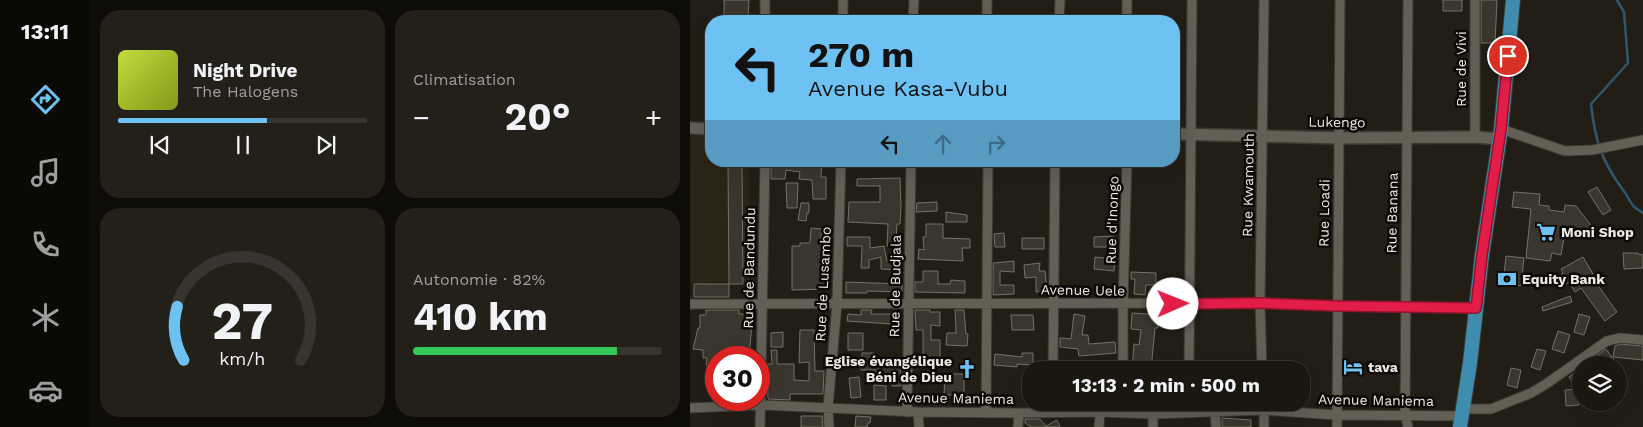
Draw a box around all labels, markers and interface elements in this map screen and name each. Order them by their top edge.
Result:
text: 13:11 [21,19,69,44]
street label: Rue de Vivi [1453,31,1469,107]
text: 270 m [808,34,914,76]
icon: left [725,35,790,100]
pin [1487,35,1529,77]
icon: arrive [1494,42,1522,70]
text: Night Drive [193,59,298,82]
text: Climatisation [413,70,516,89]
text: Avenue Kasa-Vubu [808,76,1008,101]
icon: directions [28,82,63,117]
text: The Halogens [193,82,298,101]
text: 20° [505,95,570,139]
text: − [413,101,430,134]
text: + [645,101,662,134]
street label: Lukengo [1308,114,1366,130]
icon: left [876,130,904,158]
icon: ahead [929,130,957,158]
icon: right [982,130,1010,158]
icon: previous [146,131,174,159]
icon: pause [229,131,257,159]
icon: next [312,131,340,159]
street label: Rue Kwamouth [1239,133,1257,237]
icon: music [28,155,63,190]
street label: Rue Banana [1383,172,1401,254]
street label: Rue d'Inongo [1102,176,1122,264]
street label: Rue Loadi [1315,179,1333,247]
street label: Rue de Bandundu [740,207,758,329]
supermarket icon: Moni Shop [1535,221,1557,243]
place label: Moni Shop [1561,224,1634,240]
street label: Rue de Lusambo [812,226,834,342]
icon: phone [28,227,63,262]
street label: Rue de Budjala [886,234,904,337]
bank icon: Equity Bank [1496,268,1518,290]
text: Autonomie · 82% [413,270,545,289]
place label: Equity Bank [1522,271,1605,287]
position arrow [1146,277,1198,329]
street label: Avenue Uele [1041,281,1125,299]
text: 27 [212,291,273,352]
text: 410 km [413,295,548,339]
icon: climate [28,300,63,335]
speed limit sign: 30 [705,346,770,411]
text: km/h [219,348,266,369]
place label: Eglise évangélique Béni de Dieu [825,353,952,385]
hotel icon: tava [1342,356,1364,378]
map controls [1572,356,1627,411]
button: layers [1572,356,1627,411]
church icon: Eglise évangélique Béni de Dieu [956,358,978,380]
place label: tava [1368,359,1399,375]
icon: car [28,373,63,408]
text: 13:13 · 2 min · 500 m [1072,374,1260,397]
street label: Avenue Maniema [898,389,1014,407]
street label: Avenue Maniema [1318,391,1434,409]

